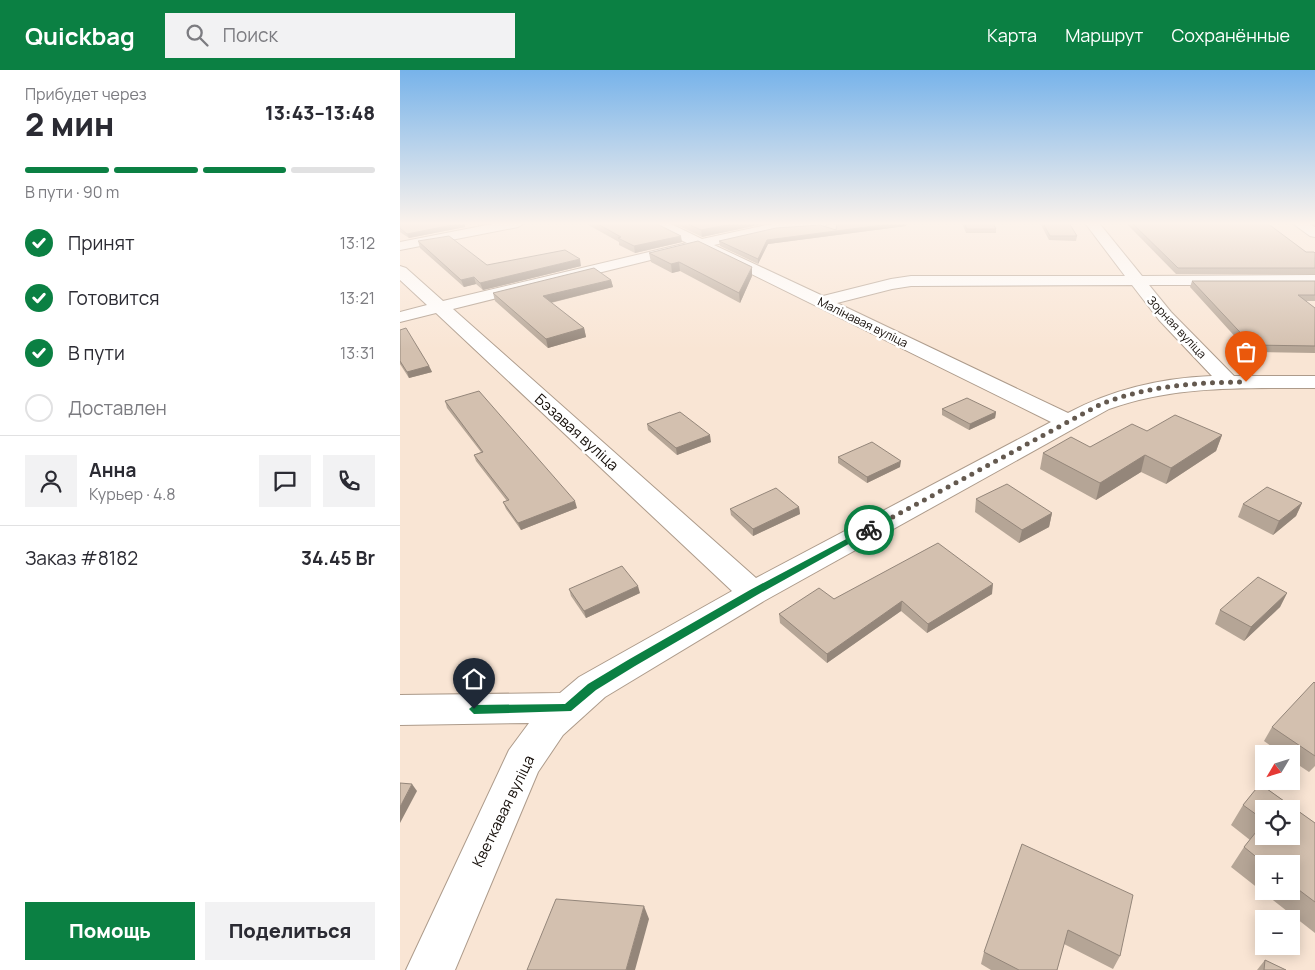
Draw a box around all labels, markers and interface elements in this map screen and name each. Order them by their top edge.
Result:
search box [165,13,515,58]
text: Quickbag [25,19,135,52]
icon: search [183,21,211,49]
text: Поиск [223,22,278,48]
text: Карта [987,23,1037,47]
text: Маршрут [1065,23,1143,47]
text: Сохранённые [1171,23,1290,47]
text: Прибудет через [25,83,147,105]
text: 13:43–13:48 [265,100,375,126]
text: 2 мин [25,102,114,146]
text: В пути · 90 m [25,181,119,203]
icon: check [25,229,53,257]
text: Принят [68,230,135,256]
text: 13:12 [340,232,375,254]
icon: check [25,284,53,312]
text: Готовится [68,285,160,311]
text: 13:21 [340,287,375,309]
street label: Зорная вуліца [1143,292,1211,362]
street label: Малінавая вуліца [815,293,911,351]
pin [1225,331,1267,382]
icon: bag [1232,338,1260,366]
icon: check [25,339,53,367]
text: В пути [68,340,125,366]
text: 13:31 [340,342,375,364]
street label: Бэзавая вуліца [531,389,623,475]
text: Доставлен [68,395,167,421]
button: person [25,455,77,507]
button: chat [259,455,311,507]
button: phone [323,455,375,507]
text: Анна [89,457,136,483]
text: Курьер · 4.8 [89,483,176,505]
courier [844,505,894,555]
icon: bike [855,516,883,544]
text: Заказ #8182 [25,545,138,571]
text: 34.45 Br [301,545,375,571]
pin [453,658,495,709]
icon: home [460,665,488,693]
north arrow [1255,745,1300,790]
map controls [1255,745,1300,955]
street label: Кветкавая вуліца [467,752,539,870]
button: locate [1255,800,1300,845]
button: + [1255,855,1300,900]
button: Помощь [25,902,195,960]
button: Поделиться [205,902,375,960]
button: − [1255,910,1300,955]

